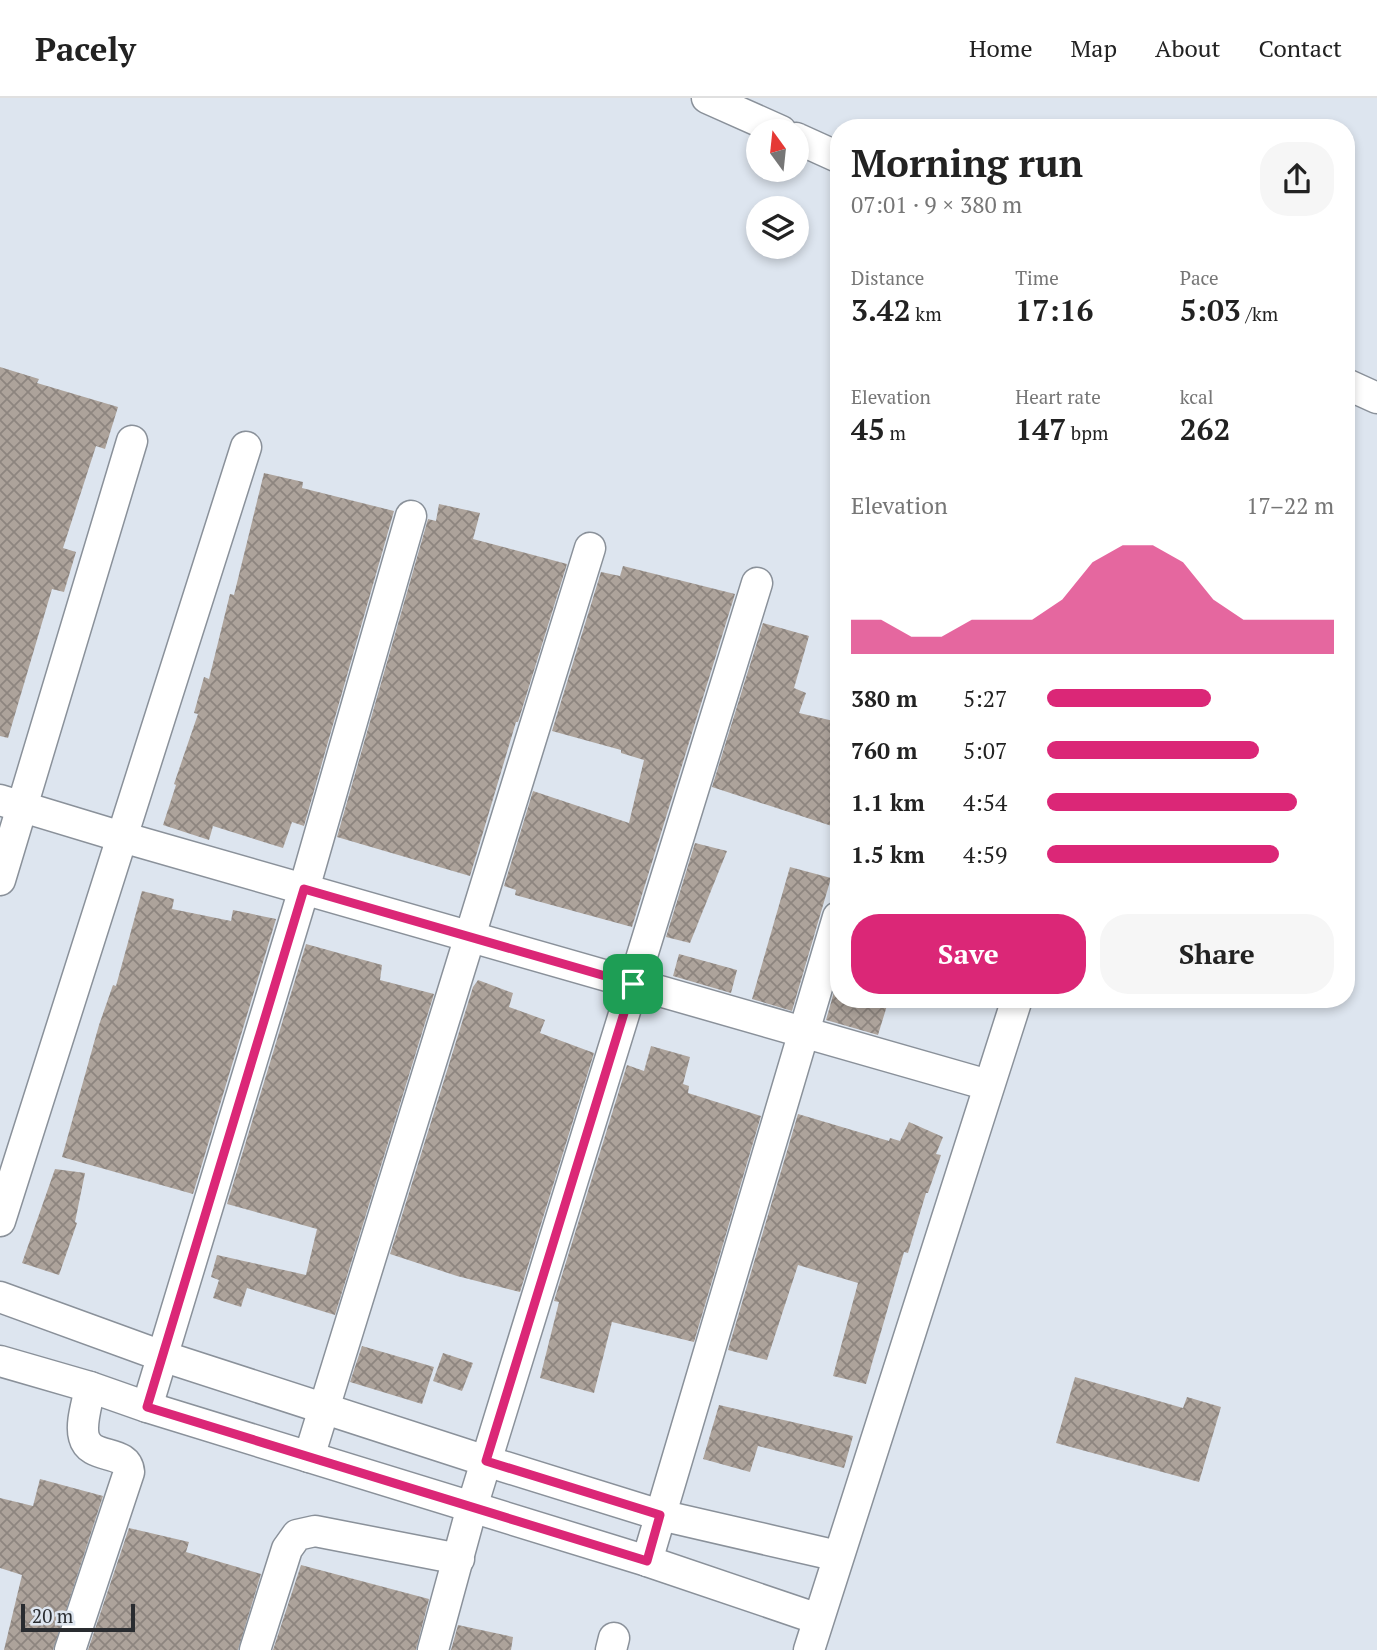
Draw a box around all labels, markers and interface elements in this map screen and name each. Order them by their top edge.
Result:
text: Pacely [35,27,136,70]
text: Home [969,32,1033,64]
text: Map [1071,32,1117,64]
text: About [1155,32,1221,64]
text: Contact [1259,32,1342,64]
north arrow [746,119,808,182]
map controls [746,119,809,259]
text: Morning run [851,138,1083,188]
button: share [1260,142,1334,216]
text: 07:01 · 9 × 380 m [851,189,1022,220]
button: layers [746,196,809,259]
text: Distance [851,265,924,290]
text: Time [1015,265,1059,290]
text: Pace [1180,265,1219,290]
text: 3.42 [851,290,911,330]
text: 17:16 [1015,290,1093,330]
text: 5:03 [1180,290,1241,330]
text: km [911,301,942,326]
text: /km [1241,301,1278,326]
text: Elevation [851,384,931,409]
text: Heart rate [1015,384,1101,409]
text: kcal [1180,384,1213,409]
text: 45 [851,409,885,449]
text: 147 [1015,409,1066,449]
text: 262 [1180,409,1231,449]
text: m [885,420,906,445]
text: bpm [1066,420,1108,445]
text: Elevation [851,490,948,521]
text: 17–22 m [1246,490,1334,521]
text: 380 m [851,683,917,714]
text: 5:27 [963,683,1007,714]
text: 760 m [851,735,917,766]
text: 5:07 [963,735,1007,766]
text: 1.1 km [851,787,925,818]
text: 4:54 [963,787,1007,818]
text: 1.5 km [851,839,925,870]
text: 4:59 [963,839,1007,870]
button: Save [851,914,1086,994]
button: Share [1100,914,1334,994]
pin [603,954,663,1014]
icon: arrive [614,965,652,1003]
scale bar [21,1601,135,1633]
text: 20 m [32,1603,73,1628]

